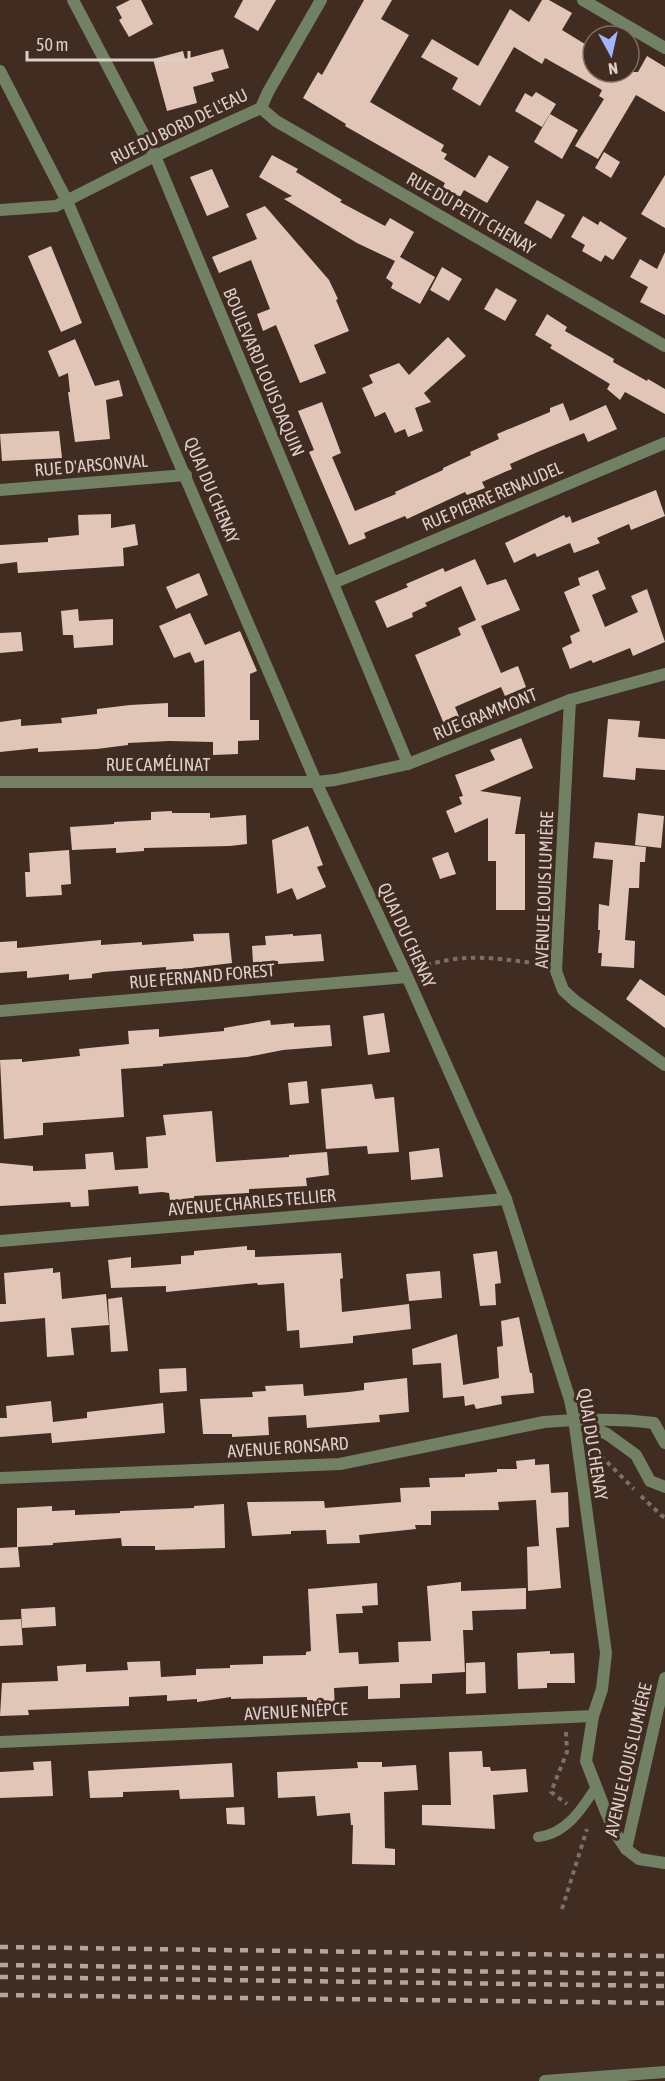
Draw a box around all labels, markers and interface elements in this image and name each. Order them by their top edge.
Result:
scale bar [27,24,189,62]
north arrow [581,24,641,84]
text: 50 m [36,34,68,55]
text: N [607,59,619,78]
street label: RUE DU BORD DE L'EAU [107,84,251,168]
street label: RUE DU PETIT CHENAY [403,168,539,258]
street label: BOULEVARD LOUIS DAQUIN [219,285,309,459]
street label: QUAI DU CHENAY [180,434,244,546]
street label: RUE D'ARSONVAL [34,450,149,480]
street label: RUE PIERRE RENAUDEL [419,457,565,535]
street label: RUE GRAMMONT [430,684,540,744]
street label: RUE CAMÉLINAT [106,754,210,775]
street label: AVENUE LOUIS LUMIÈRE [531,811,557,969]
street label: QUAI DU CHENAY [374,879,440,991]
street label: RUE FERNAND FOREST [128,959,276,993]
street label: AVENUE CHARLES TELLIER [167,1184,337,1220]
street label: QUAI DU CHENAY [574,1387,612,1501]
street label: AVENUE RONSARD [227,1432,349,1462]
street label: AVENUE LOUIS LUMIÈRE [600,1681,656,1839]
street label: AVENUE NIÉPCE [244,1698,349,1724]

